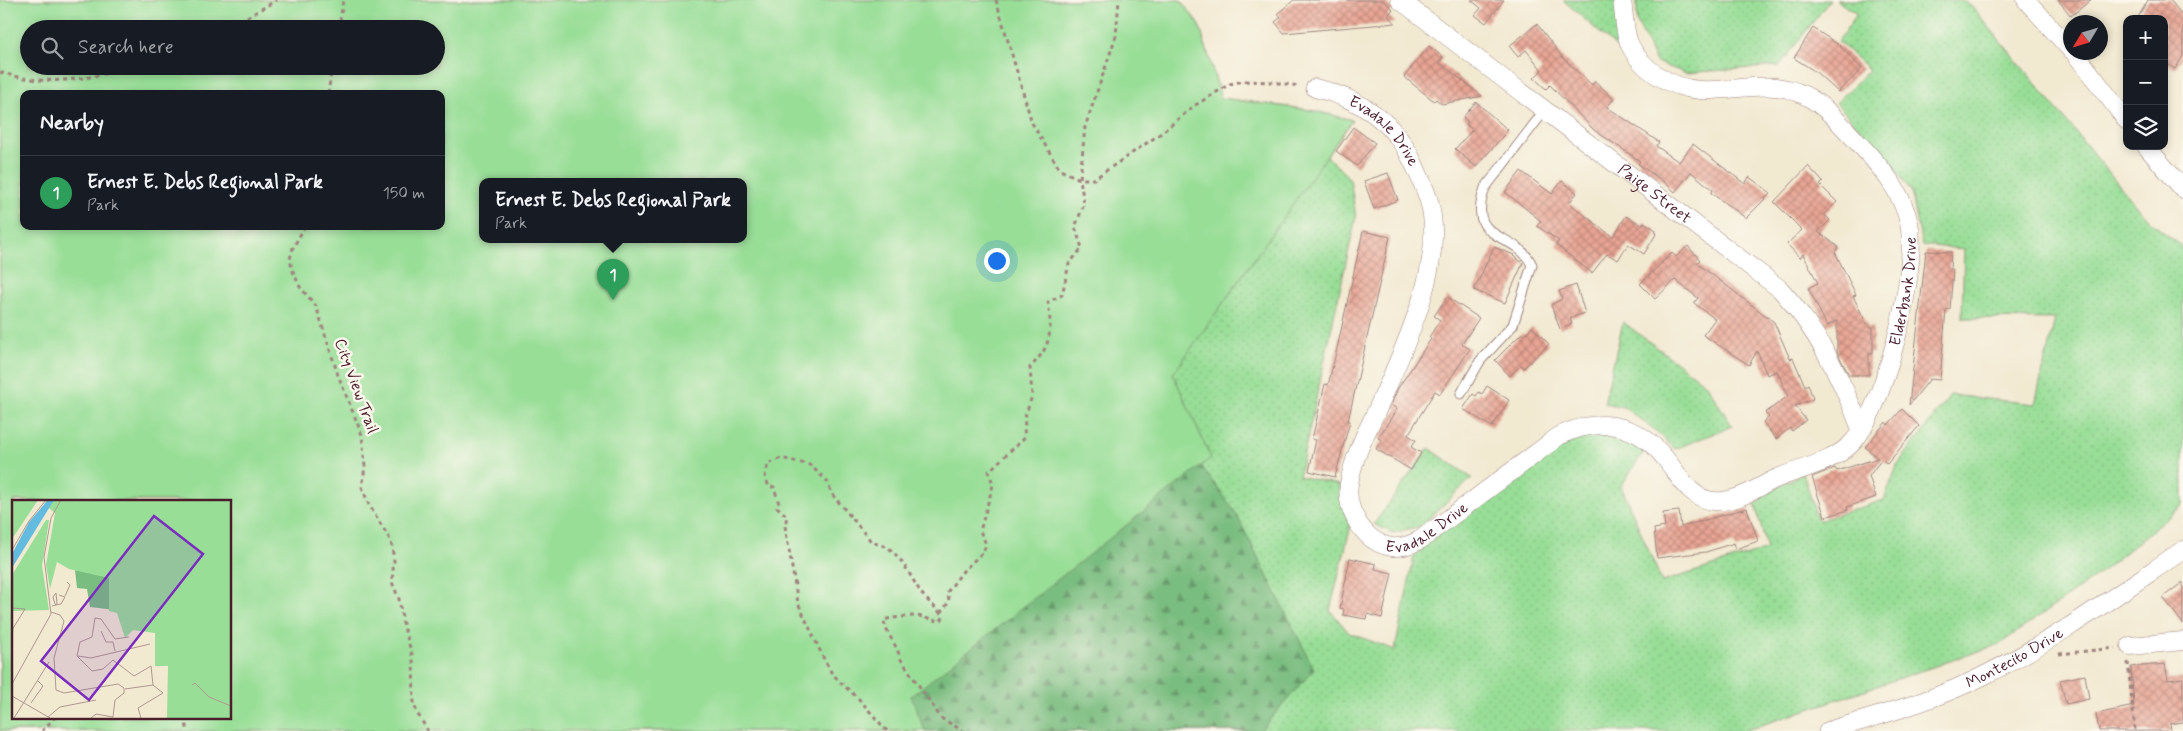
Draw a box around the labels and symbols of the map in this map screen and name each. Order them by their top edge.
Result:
north arrow [2063,15,2108,60]
street label: Evadale Drive [1346,91,1424,170]
street label: Paige Street [1614,159,1696,229]
street label: Elderbank Drive [1884,237,1921,348]
your location [984,248,1010,274]
pin: 1 [597,259,629,300]
street label: City View Trail [329,336,383,437]
street label: Evadale Drive [1384,497,1473,558]
inset map [12,500,231,718]
street label: Montecito Drive [1962,622,2068,693]

